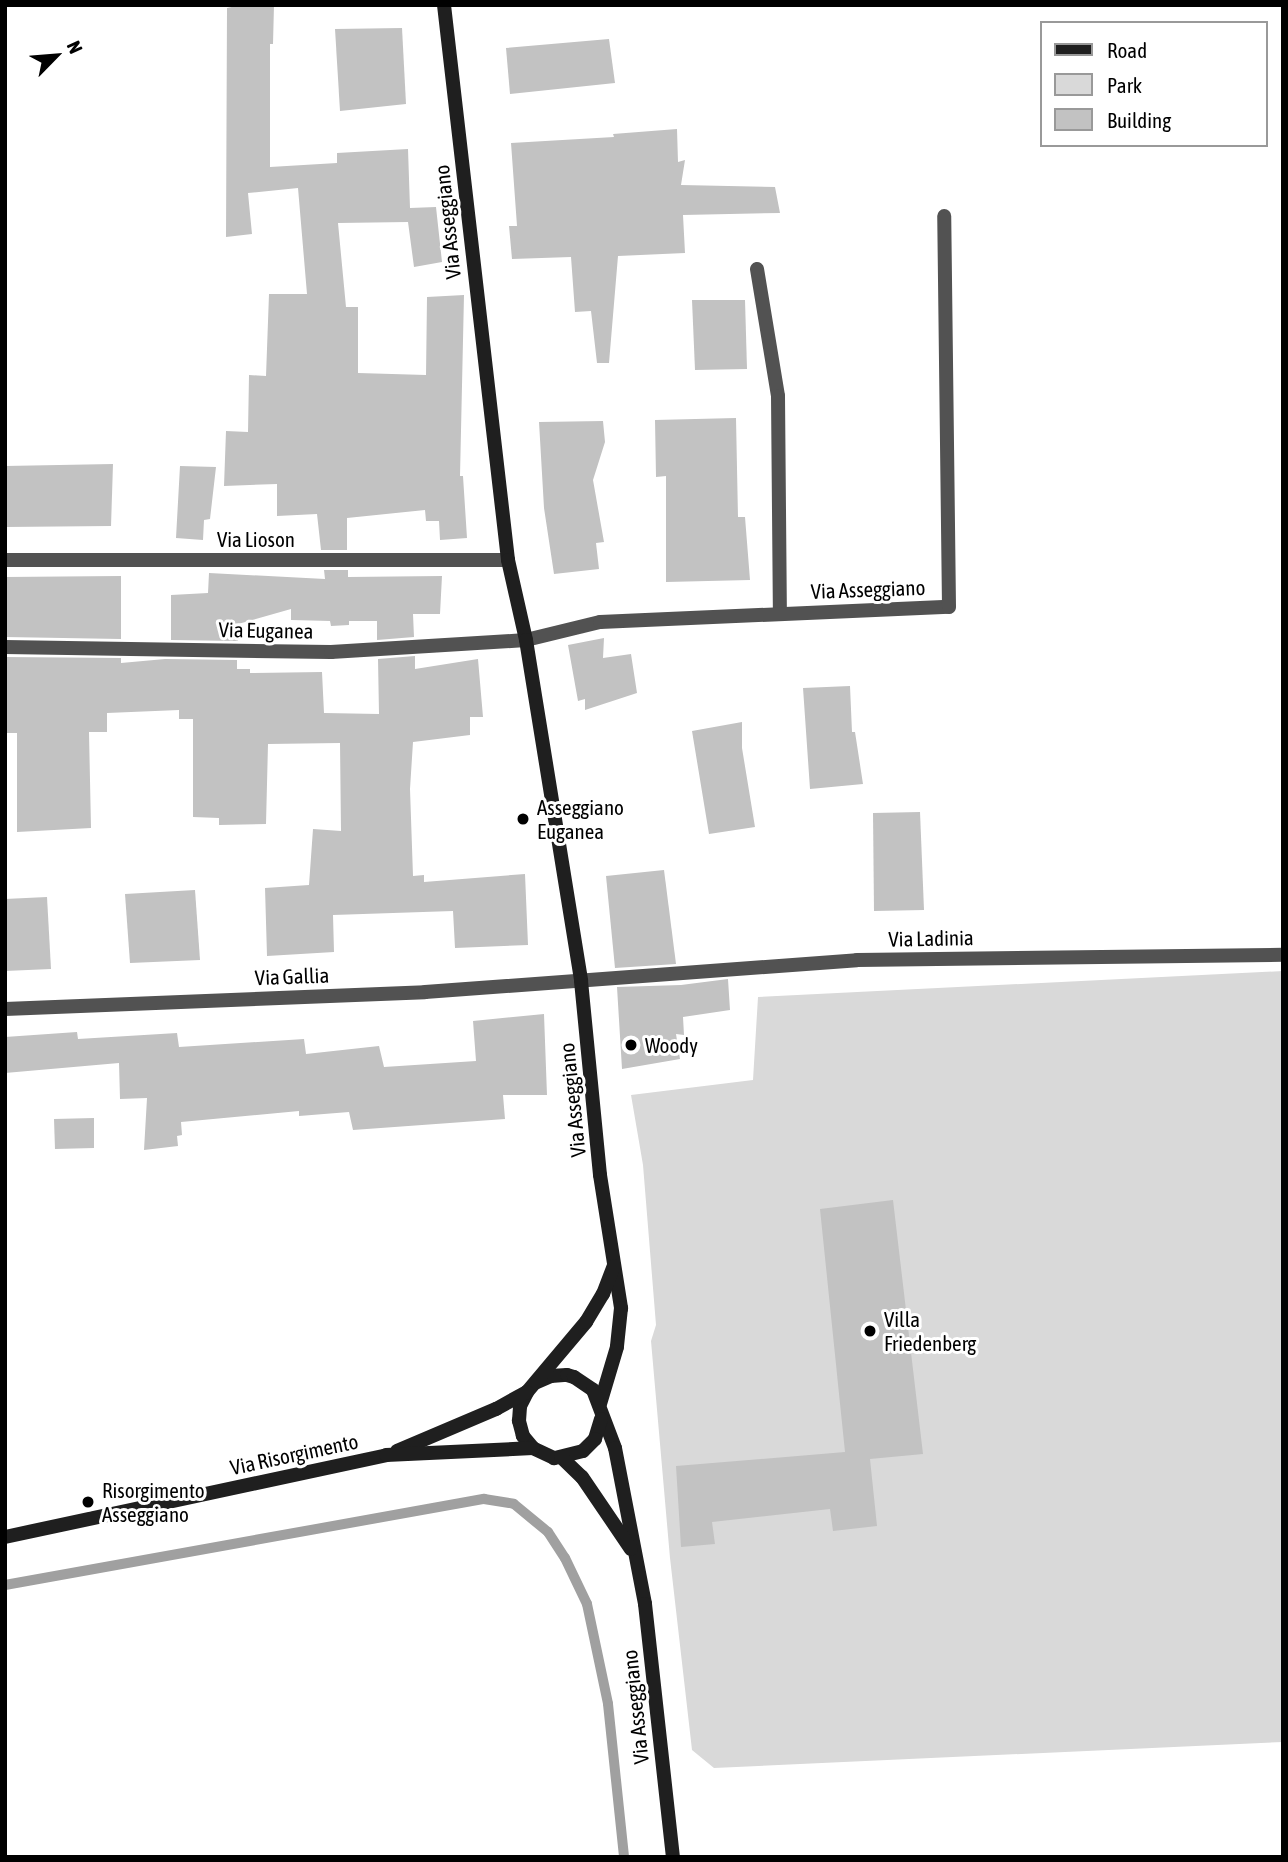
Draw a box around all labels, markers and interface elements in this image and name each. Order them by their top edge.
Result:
north arrow [21,21,91,91]
legend [1040,21,1267,147]
text: N [63,37,87,57]
text: Road [1107,38,1147,62]
text: Park [1107,73,1142,97]
text: Building [1107,108,1171,132]
street label: Via Asseggiano [428,164,466,280]
street label: Via Lioson [217,526,295,552]
street label: Via Asseggiano [810,574,926,604]
street label: Via Euganea [218,617,314,643]
place label: Asseggiano Euganea [537,794,624,844]
marker: Asseggiano Euganea [515,811,531,827]
street label: Via Ladinia [888,925,974,951]
street label: Via Gallia [254,962,330,990]
place label: Woody [645,1032,698,1058]
marker: Woody [623,1037,639,1053]
street label: Via Asseggiano [553,1042,591,1158]
place label: Villa Friedenberg [884,1306,976,1356]
marker: Villa Friedenberg [862,1323,878,1339]
street label: Via Risorgimento [228,1428,360,1480]
place label: Risorgimento Asseggiano [102,1477,205,1527]
marker: Risorgimento Asseggiano [80,1494,96,1510]
street label: Via Asseggiano [616,1649,654,1765]

